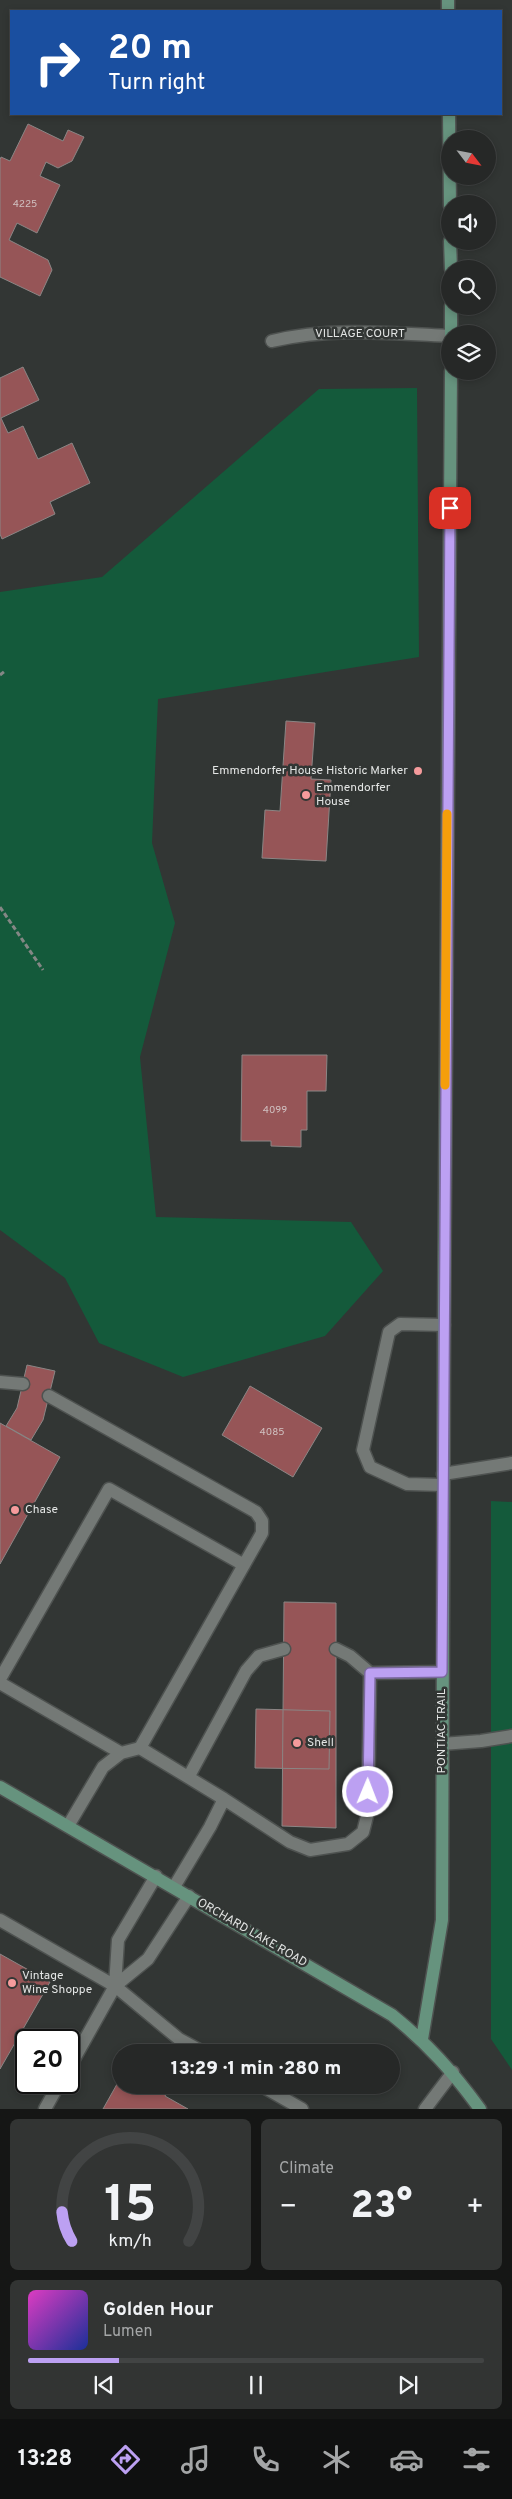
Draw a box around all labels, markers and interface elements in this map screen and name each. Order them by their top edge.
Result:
text: 20 m [108,27,192,71]
icon: right [25,30,90,95]
text: Turn right [108,70,205,97]
north arrow [441,130,496,185]
map controls [441,130,496,380]
button: sound [441,195,496,250]
house number: 4225 [13,198,37,211]
button: search [441,260,496,315]
button: layers [441,325,496,380]
street label: VILLAGE COURT [315,326,405,342]
pin [429,487,471,529]
icon: arrive [436,494,464,522]
place label: Emmendorfer House Historic Marker [212,763,408,779]
marker: Emmendorfer House Historic Marker [412,765,424,777]
place label: Emmendorfer House [316,780,391,810]
marker: Emmendorfer House [300,789,312,801]
house number: 4099 [263,1104,287,1117]
house number: 4085 [260,1426,284,1439]
place label: Chase [25,1502,58,1518]
marker: Chase [9,1504,21,1516]
street label: PONTIAC TRAIL [434,1688,450,1774]
place label: Shell [307,1735,334,1751]
marker: Shell [291,1737,303,1749]
position arrow [341,1765,393,1817]
street label: ORCHARD LAKE ROAD [194,1895,310,1971]
place label: Vintage Wine Shoppe [22,1968,92,1998]
marker: Vintage Wine Shoppe [6,1977,18,1989]
speed limit sign: 20 [15,2029,80,2094]
text: 13:29 · 1 min · 280 m [171,2057,341,2081]
text: Climate [279,2159,334,2179]
text: 15 [104,2174,157,2240]
text: 23° [351,2183,412,2232]
text: − [279,2190,297,2226]
text: + [466,2190,484,2226]
text: km/h [109,2230,152,2253]
text: Golden Hour [103,2298,214,2322]
text: Lumen [103,2322,153,2342]
icon: previous [90,2371,118,2399]
icon: pause [242,2371,270,2399]
icon: next [394,2371,422,2399]
icon: directions [108,2442,143,2477]
icon: music [178,2442,213,2477]
icon: phone [248,2442,283,2477]
icon: climate [319,2442,354,2477]
icon: car [389,2442,424,2477]
icon: filters [459,2442,494,2477]
text: 13:28 [18,2446,72,2473]

